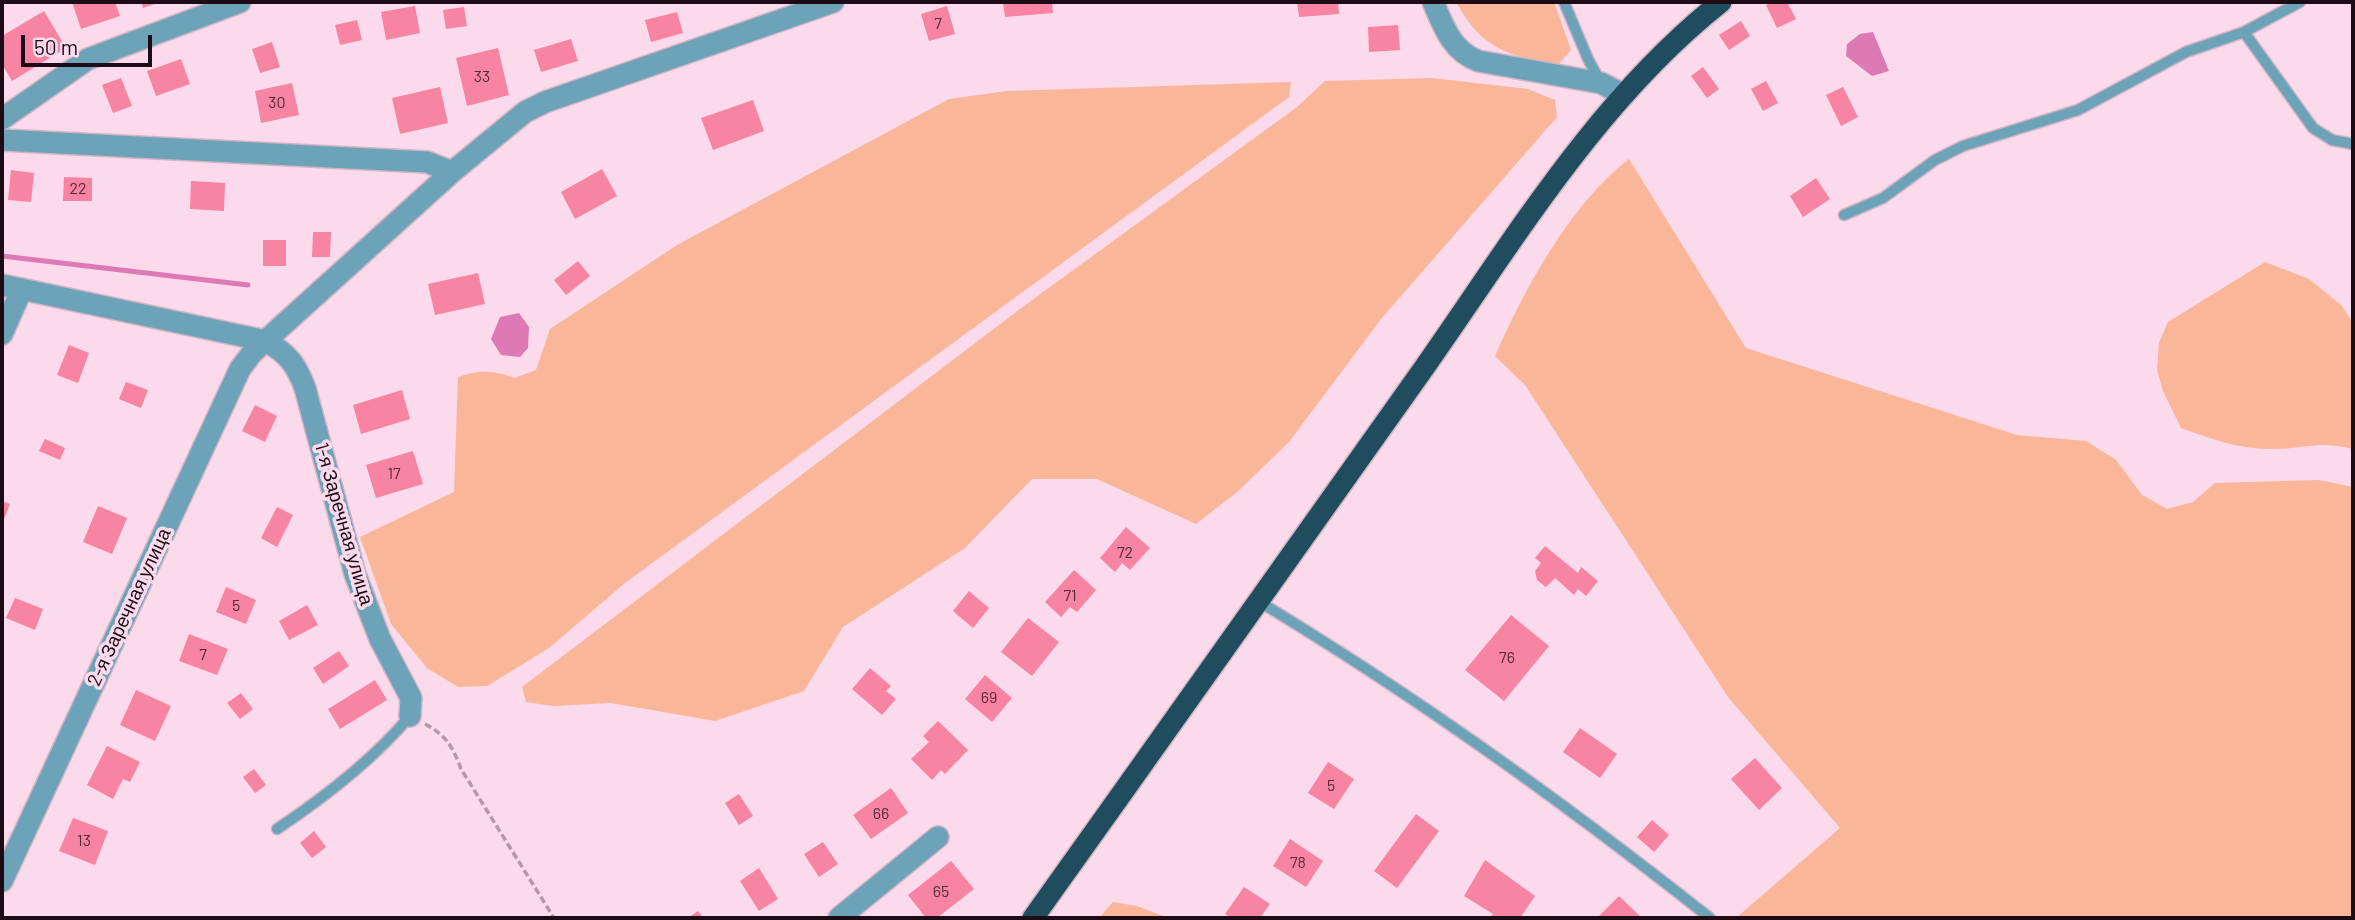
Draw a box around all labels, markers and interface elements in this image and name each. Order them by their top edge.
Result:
house number: 7 [934,14,942,34]
scale bar [24,21,156,65]
text: 50 m [34,34,78,59]
house number: 33 [474,67,490,87]
house number: 30 [268,93,286,113]
house number: 22 [69,179,87,199]
street label: 1-я Заречная улица [310,440,378,608]
house number: 17 [387,464,401,484]
street label: 2-я Заречная улица [82,524,176,690]
house number: 72 [1117,543,1133,563]
house number: 71 [1063,586,1077,606]
house number: 5 [232,596,240,616]
house number: 7 [199,645,207,665]
house number: 76 [1499,648,1515,668]
house number: 69 [981,688,997,708]
house number: 5 [1327,776,1335,796]
house number: 66 [873,804,889,824]
house number: 13 [77,831,91,851]
house number: 78 [1290,853,1306,873]
house number: 65 [933,882,949,902]

